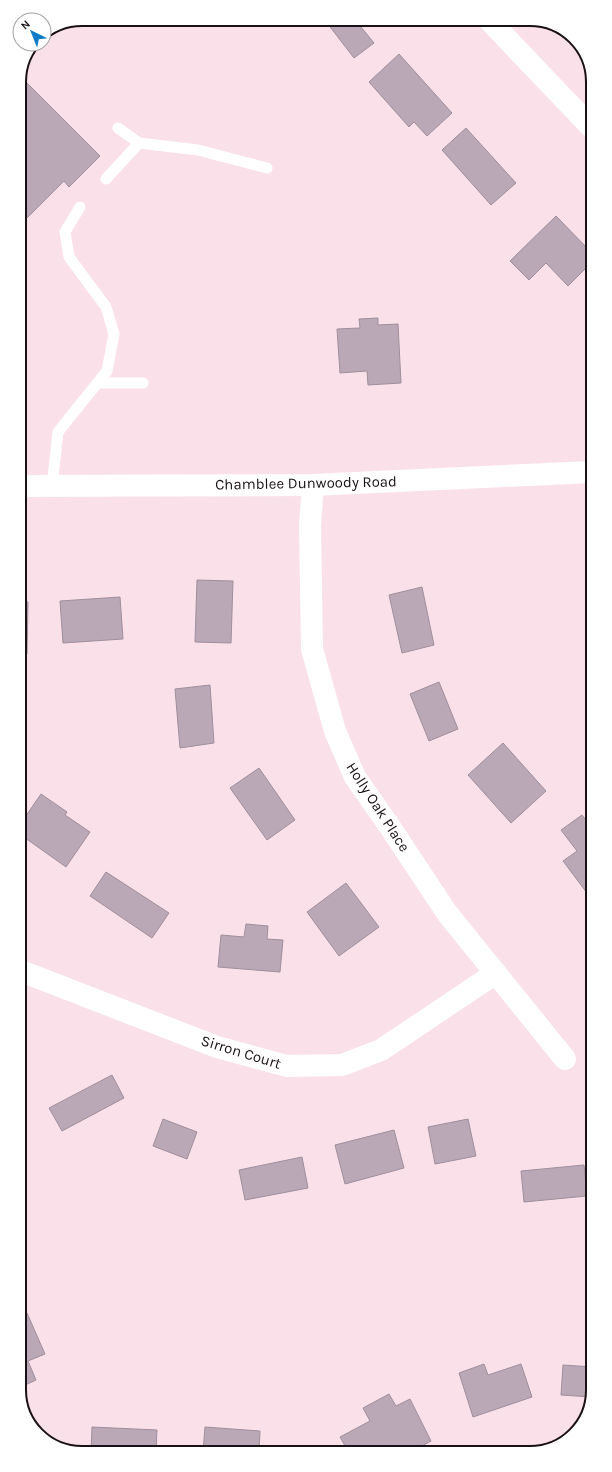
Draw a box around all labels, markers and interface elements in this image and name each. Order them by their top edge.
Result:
north arrow [12,12,52,52]
text: N [18,18,33,32]
street label: Chamblee Dunwoody Road [215,472,397,494]
street label: Holly Oak Place [342,759,414,855]
street label: Sirron Court [199,1031,284,1073]

